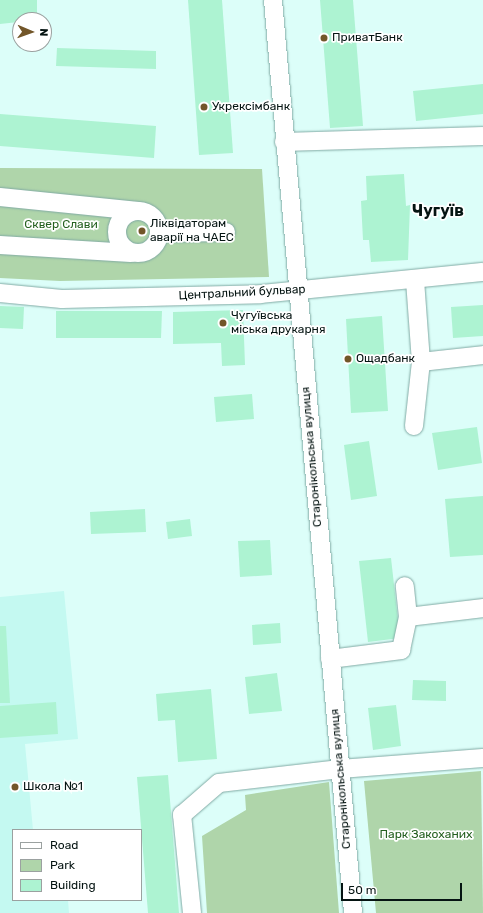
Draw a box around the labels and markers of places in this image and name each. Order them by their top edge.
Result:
place label: ПриватБанк [332,31,403,45]
marker: ПриватБанк [319,33,329,43]
place label: Укрексімбанк [212,100,290,114]
marker: Укрексімбанк [199,102,209,112]
place label: Ліквідаторам аварії на ЧАЕС [150,217,234,245]
marker: Ліквідаторам аварії на ЧАЕС [137,226,147,236]
place label: Чугуївська міська друкарня [231,309,325,337]
marker: Чугуївська міська друкарня [218,318,228,328]
place label: Ощадбанк [356,352,415,366]
marker: Ощадбанк [343,354,353,364]
place label: Школа №1 [23,780,83,794]
marker: Школа №1 [10,782,20,792]

